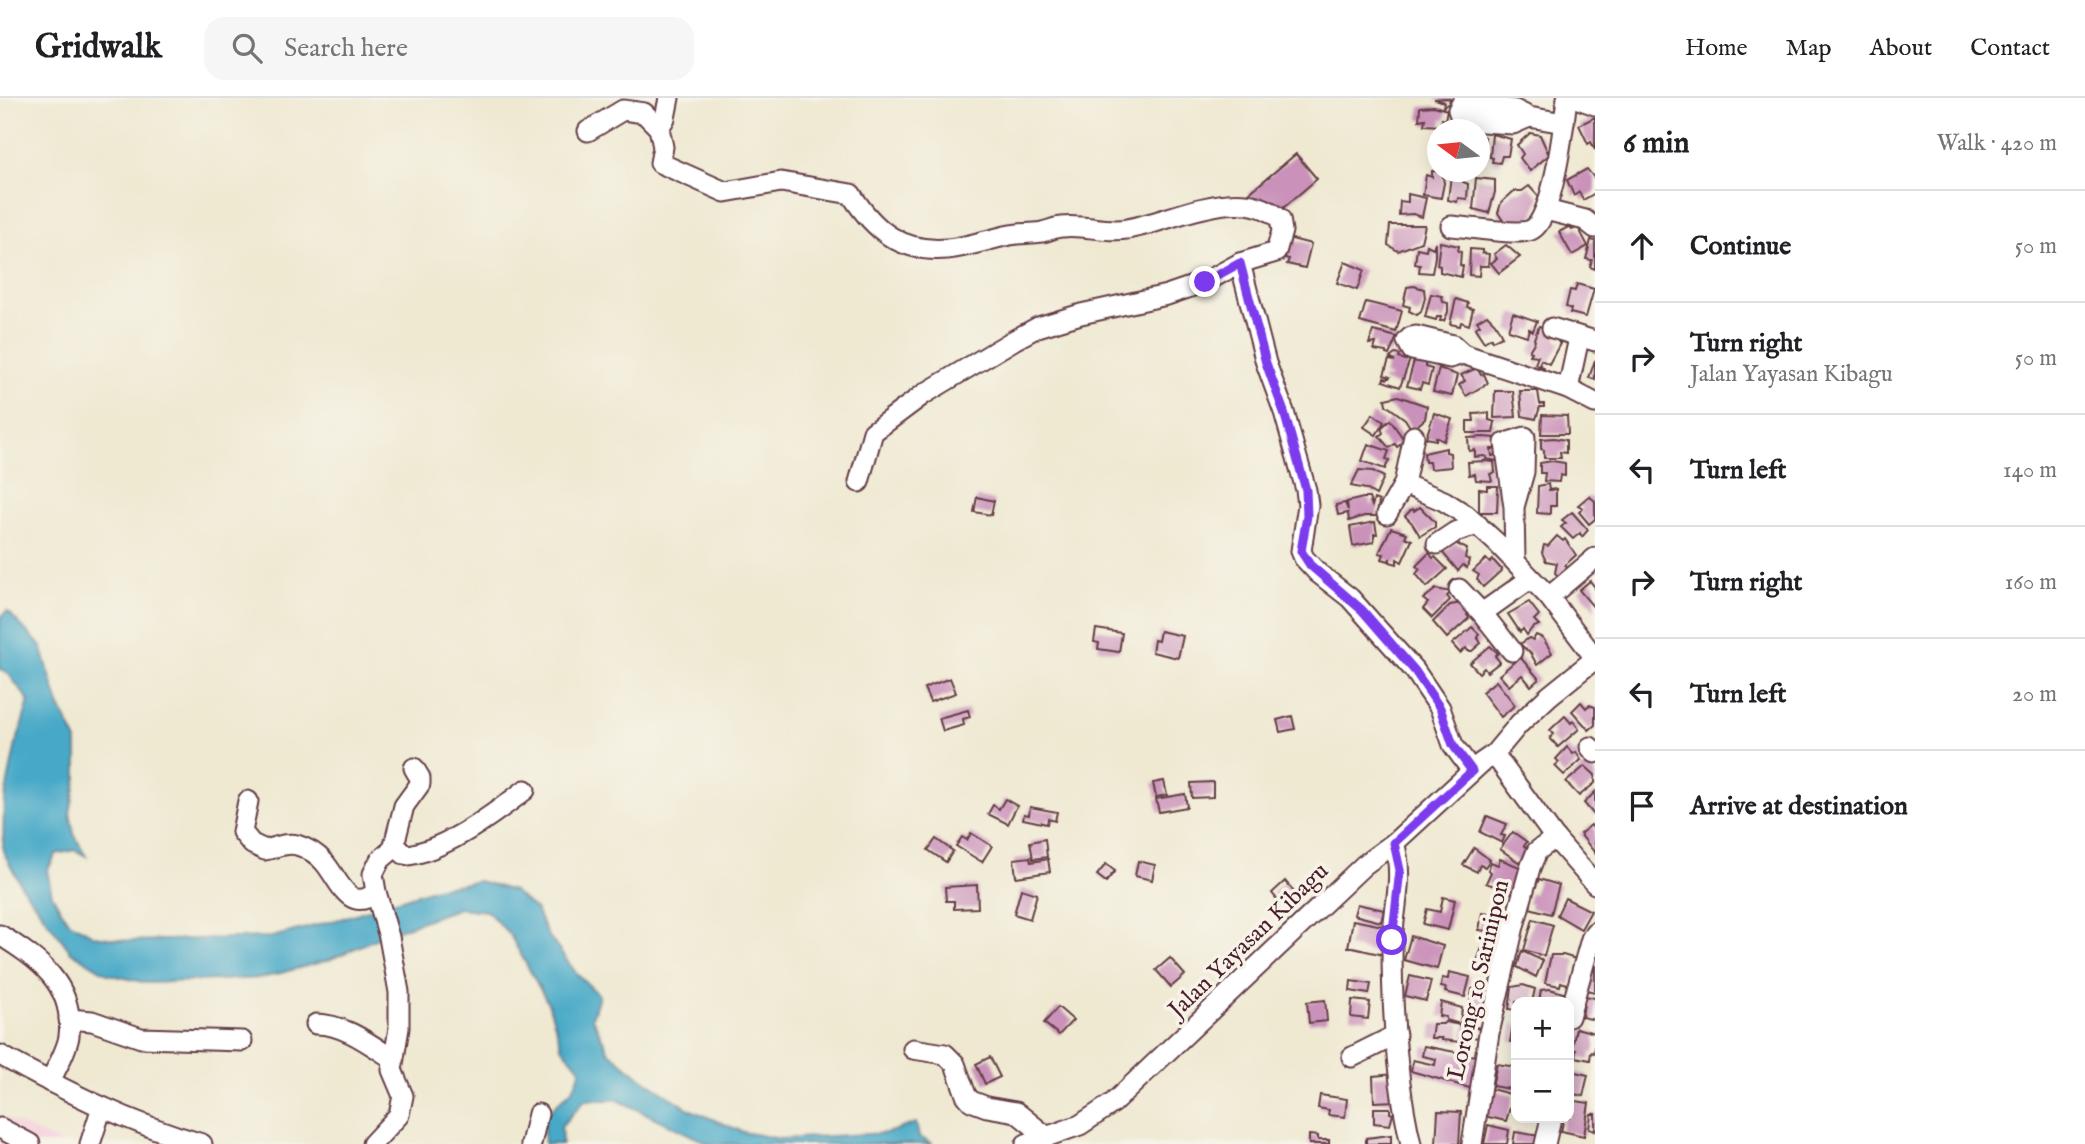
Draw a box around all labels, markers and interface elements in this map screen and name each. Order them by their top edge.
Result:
search box [204,17,694,80]
text: Gridwalk [35,27,162,69]
icon: search [228,29,266,67]
text: Search here [284,32,408,65]
text: Home [1685,33,1748,64]
text: Map [1786,33,1832,64]
text: About [1870,33,1932,64]
text: Contact [1970,33,2050,64]
north arrow [1427,119,1490,182]
text: 6 min [1623,125,1689,163]
text: Walk · 420 m [1937,129,2057,158]
icon: ahead [1623,227,1661,265]
text: Continue [1690,230,1791,263]
text: 50 m [2015,232,2057,261]
route end [1189,266,1220,297]
text: Turn right [1690,327,1803,360]
icon: right [1623,339,1661,377]
text: 50 m [2015,344,2057,373]
text: Jalan Yayasan Kibagu [1690,360,1893,389]
icon: left [1623,451,1661,489]
text: Turn left [1690,454,1787,487]
text: 140 m [2003,456,2057,485]
icon: right [1623,563,1661,601]
text: Turn right [1690,566,1803,599]
text: 160 m [2005,568,2057,597]
icon: left [1623,675,1661,713]
text: Turn left [1690,678,1787,711]
text: 20 m [2012,680,2057,709]
icon: arrive [1623,787,1661,825]
text: Arrive at destination [1690,790,1908,823]
street label: Jalan Yayasan Kibagu [1160,856,1336,1028]
street label: Lorong 10 Sarinipon [1441,877,1517,1083]
route start [1376,924,1407,955]
map controls [1511,997,1574,1123]
button: + [1511,997,1574,1060]
button: − [1511,1060,1574,1123]

